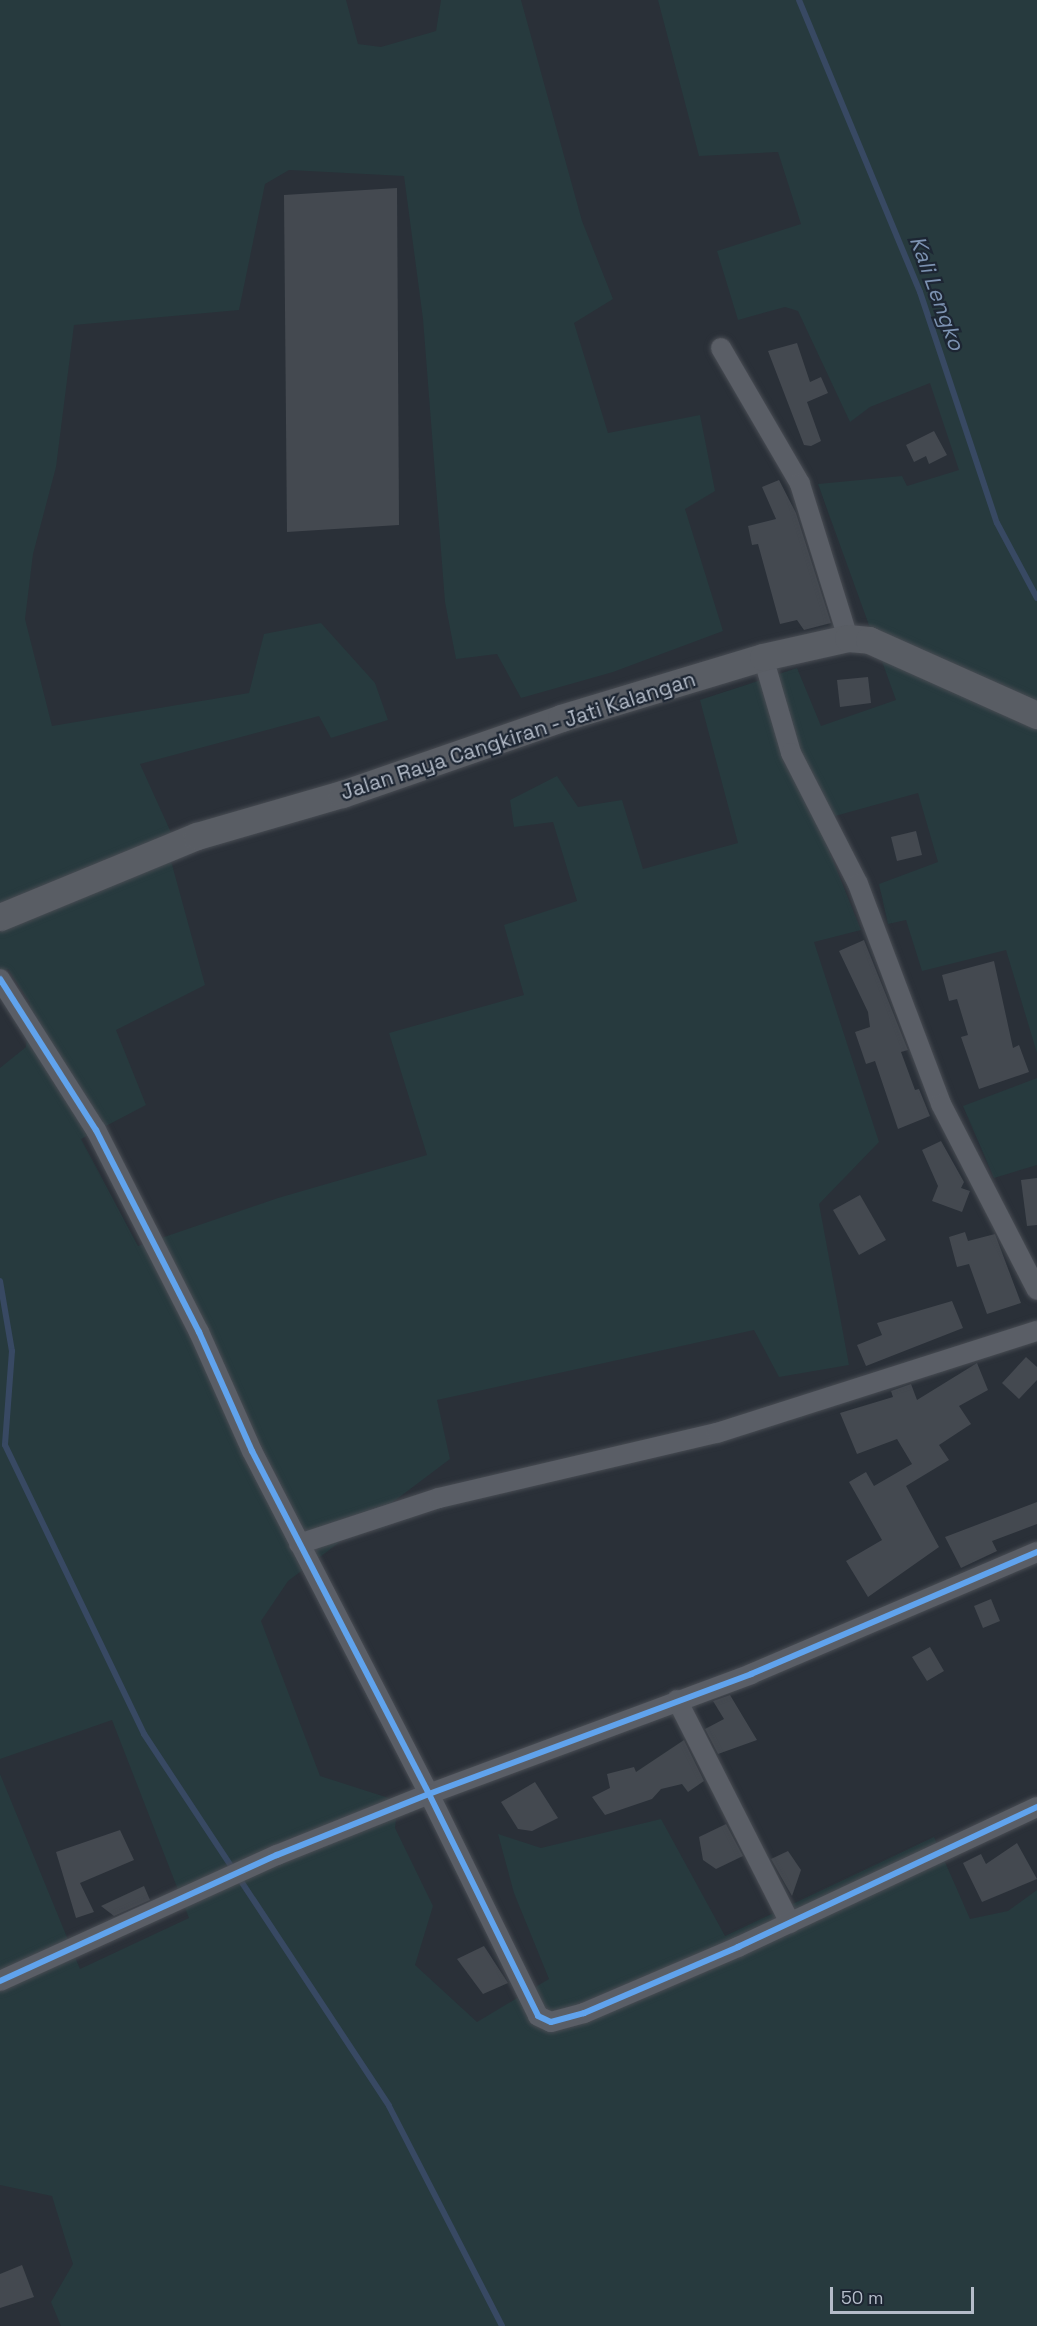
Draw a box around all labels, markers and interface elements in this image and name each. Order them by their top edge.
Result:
water label: Kali Lengko [904,232,970,354]
street label: Jalan Raya Cangkiran - Jati Kalangan [337,666,699,806]
scale bar [833,2275,977,2313]
text: 50 m [841,2286,883,2309]

